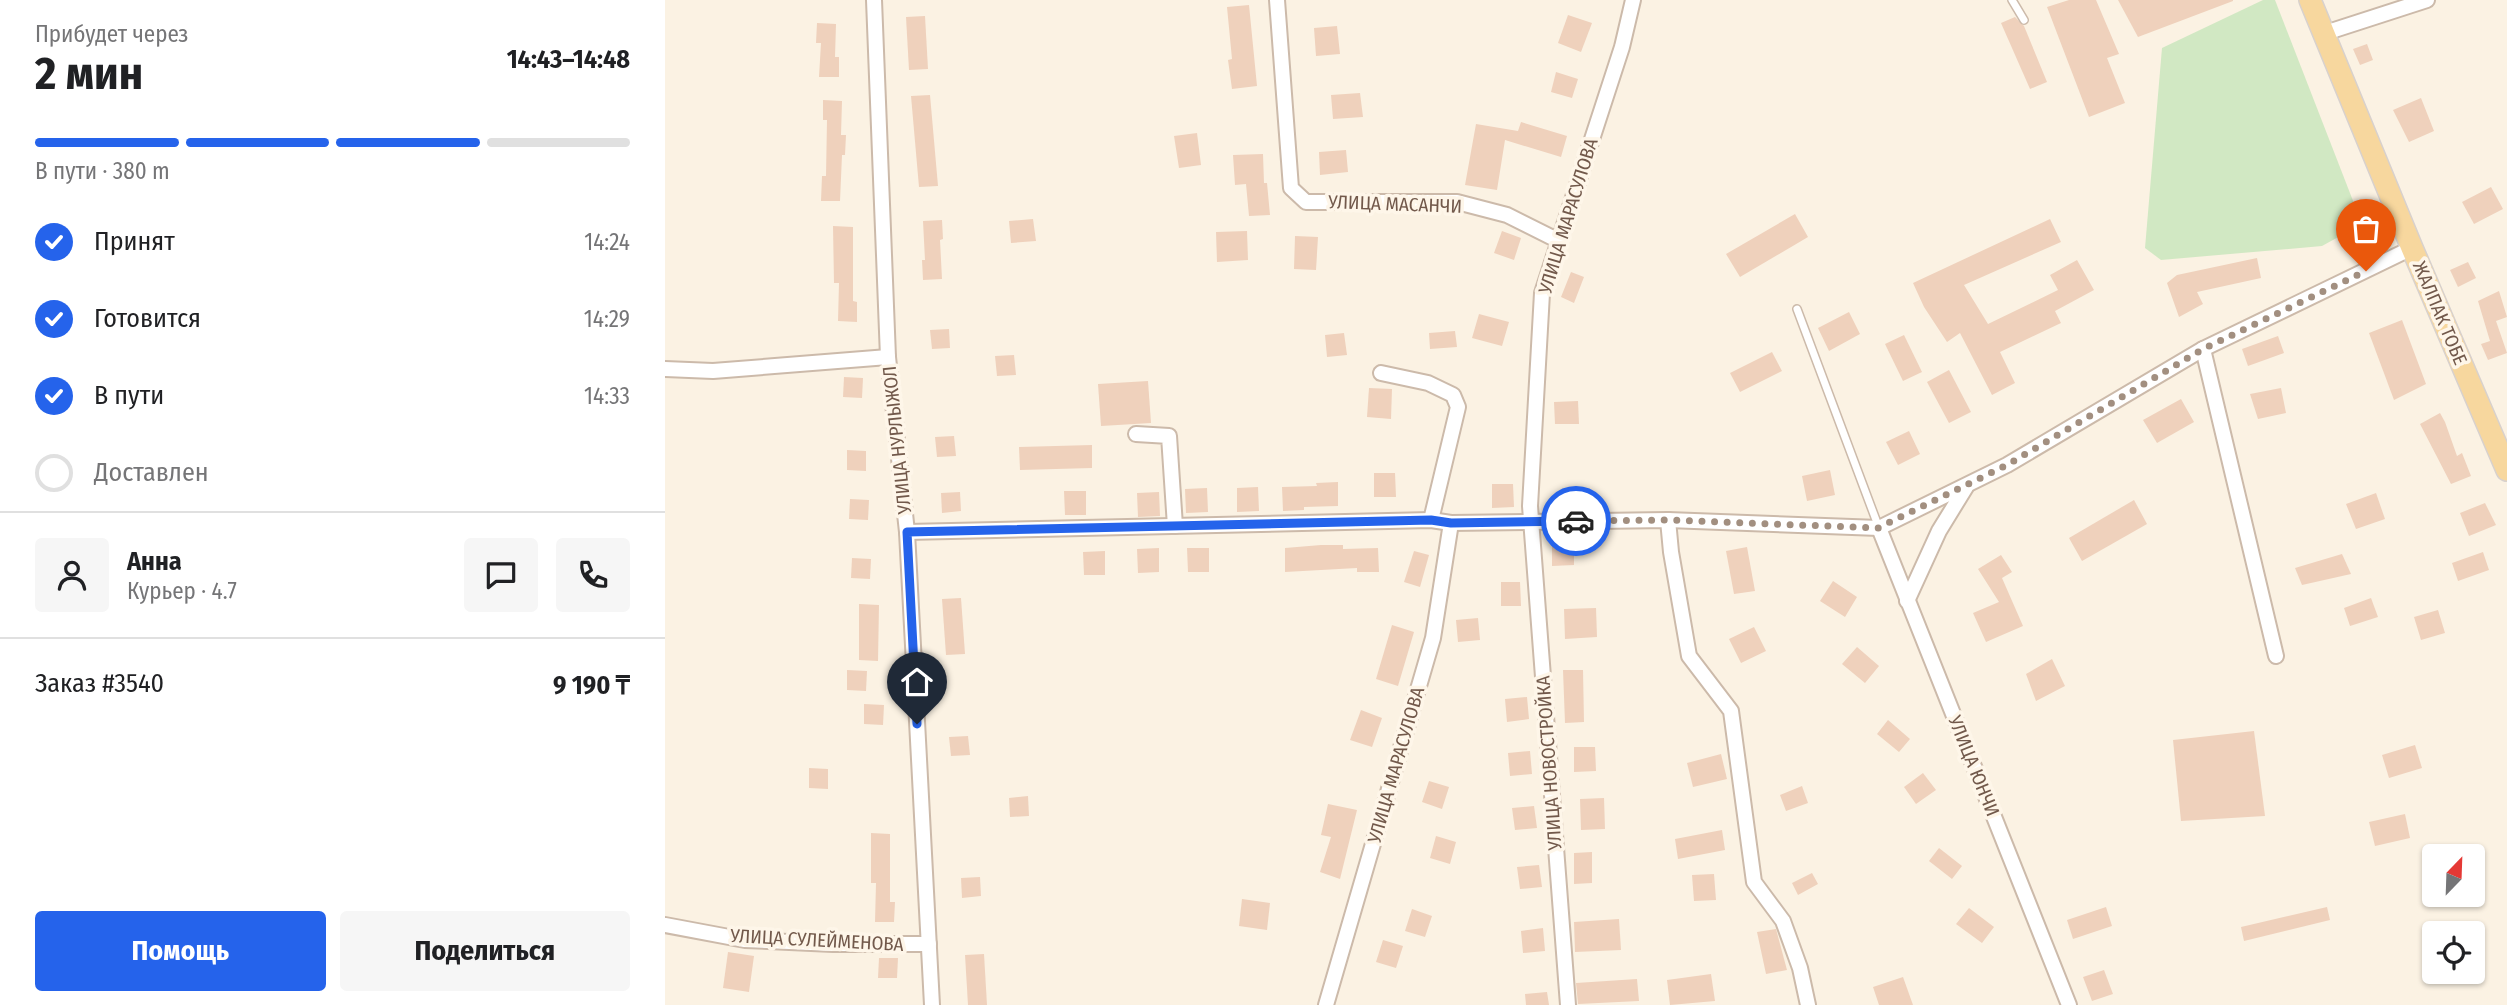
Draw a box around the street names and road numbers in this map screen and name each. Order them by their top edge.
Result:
street label: УЛИЦА МАРАСУЛОВА [1533,136,1603,297]
street label: УЛИЦА МАСАНЧИ [1327,190,1462,218]
street label: ЖАЛПАК ТОБЕ [2408,258,2472,368]
street label: УЛИЦА НУРЛЫЖОЛ [878,365,916,516]
street label: УЛИЦА НОВОСТРОЙКА [1531,675,1567,852]
street label: УЛИЦА МАРАСУЛОВА [1362,684,1429,847]
street label: УЛИЦА ЮНЧИ [1943,711,2005,820]
street label: УЛИЦА СУЛЕЙМЕНОВА [729,924,904,956]

